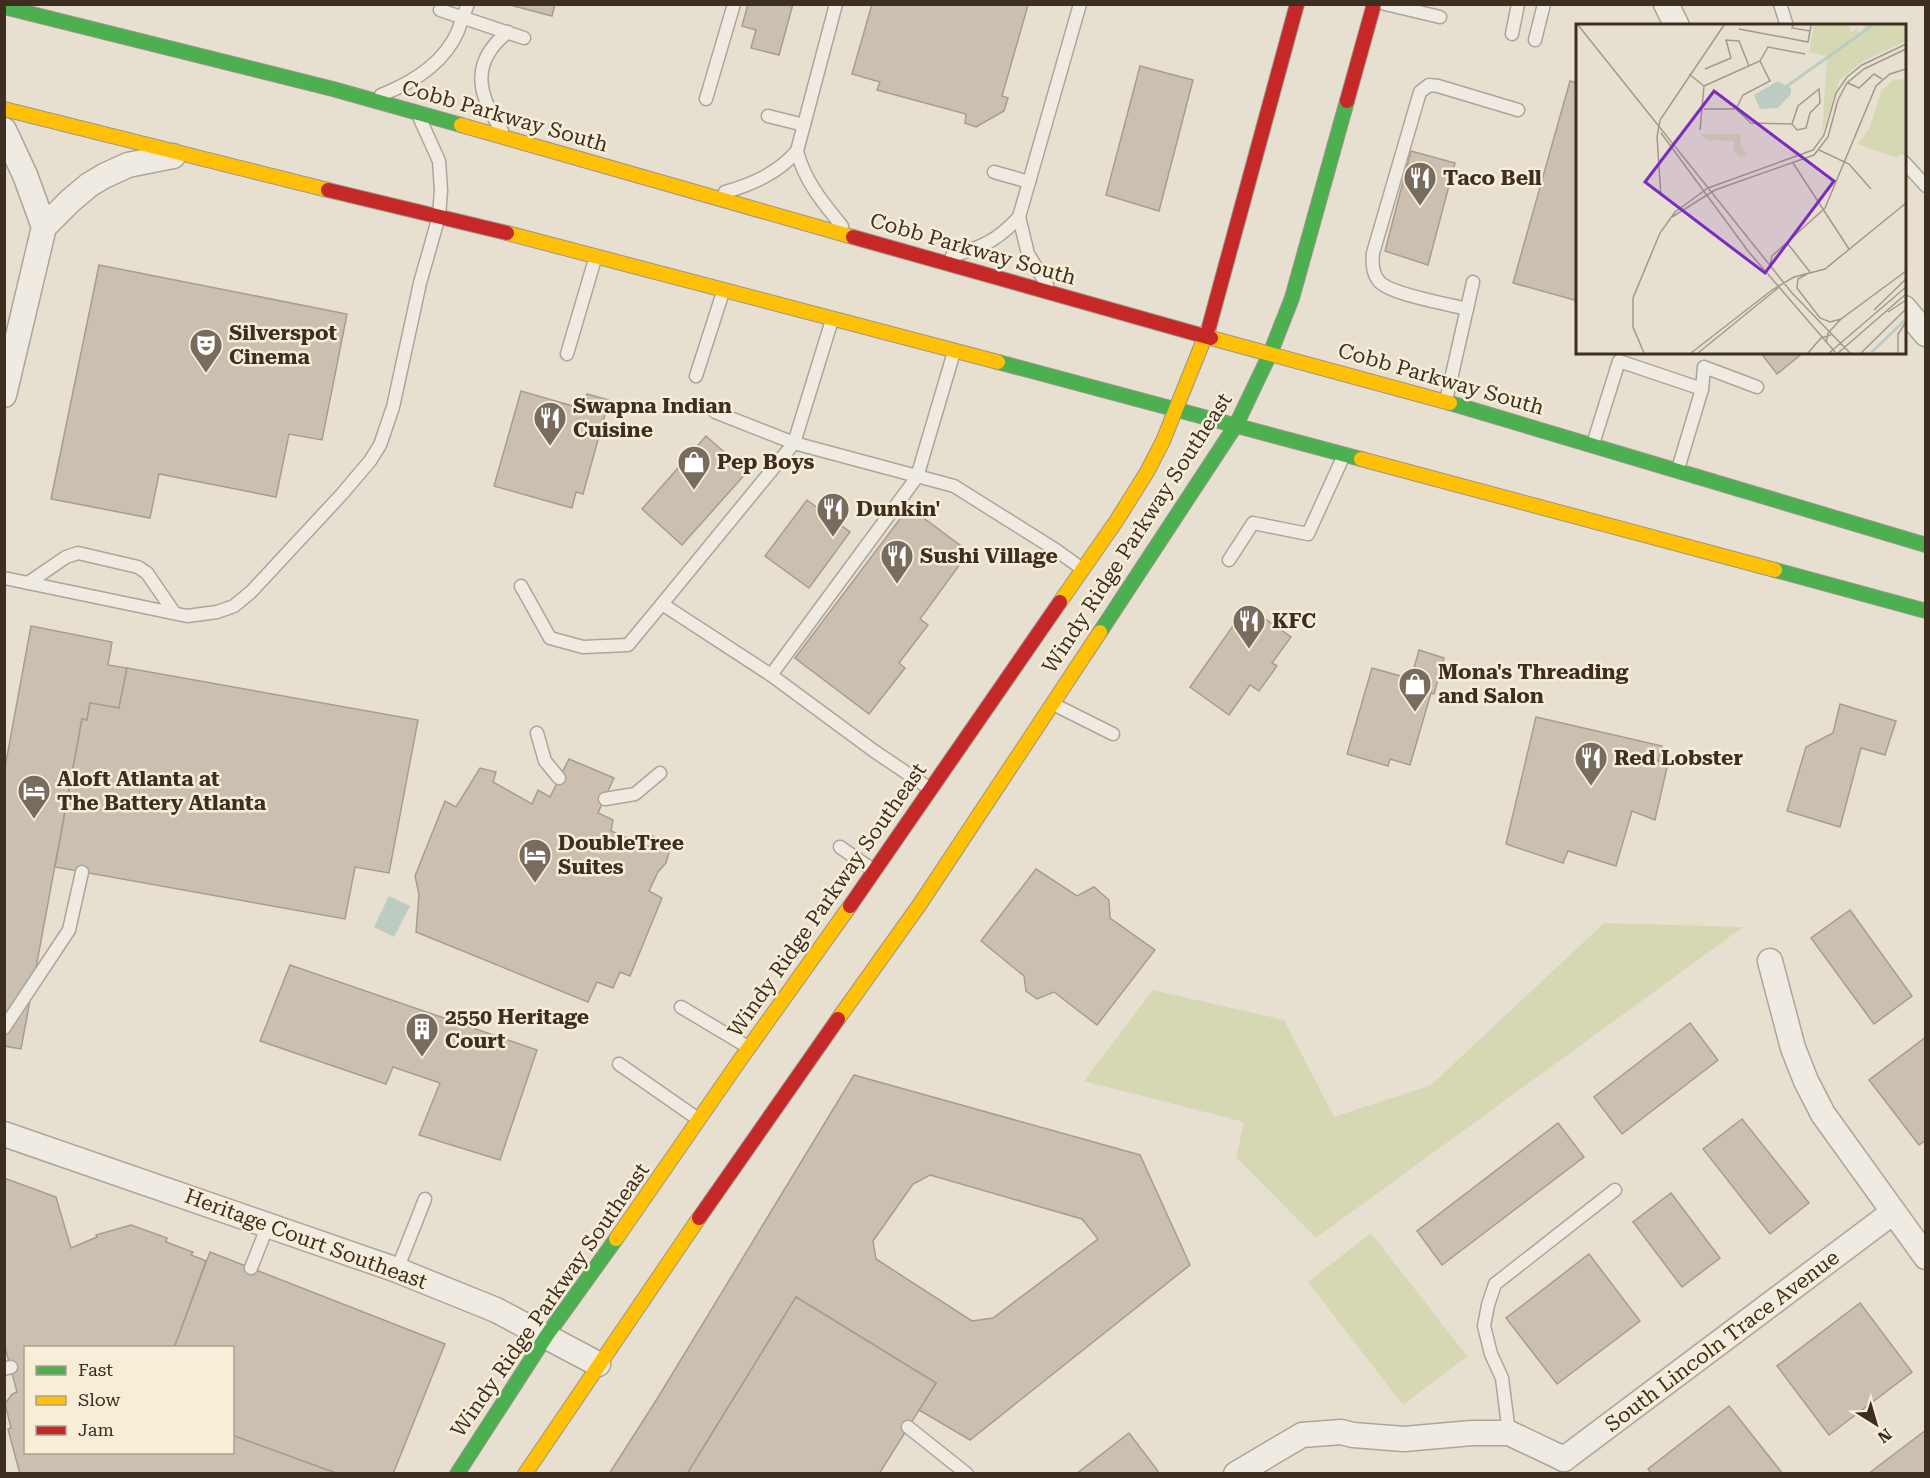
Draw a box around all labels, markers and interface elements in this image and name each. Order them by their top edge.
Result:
inset map [1576,24,1906,354]
street label: Cobb Parkway South [399,75,611,157]
restaurant icon: Taco Bell [1402,160,1438,207]
place label: Taco Bell [1443,166,1542,190]
street label: Cobb Parkway South [867,208,1079,290]
place label: Silverspot Cinema [229,321,337,369]
theatre icon: Silverspot Cinema [188,327,224,374]
street label: Cobb Parkway South [1335,338,1547,420]
street label: Windy Ridge Parkway Southeast [1037,388,1237,677]
place label: Swapna Indian Cuisine [573,394,732,442]
restaurant icon: Swapna Indian Cuisine [532,400,568,447]
shop icon: Pep Boys [676,444,712,491]
place label: Pep Boys [717,450,815,474]
restaurant icon: Dunkin' [815,491,851,538]
place label: Dunkin' [856,497,941,521]
restaurant icon: Sushi Village [879,538,915,585]
place label: Sushi Village [920,544,1058,568]
restaurant icon: KFC [1231,603,1267,650]
place label: KFC [1272,609,1316,633]
place label: Mona's Threading and Salon [1438,660,1629,708]
shop icon: Mona's Threading and Salon [1397,666,1433,713]
restaurant icon: Red Lobster [1573,740,1609,787]
place label: Red Lobster [1614,746,1743,770]
street label: Windy Ridge Parkway Southeast [723,758,931,1042]
place label: Aloft Atlanta at The Battery Atlanta [57,767,267,815]
hotel icon: Aloft Atlanta at The Battery Atlanta [16,773,52,820]
place label: DoubleTree Suites [558,831,684,879]
hotel icon: DoubleTree Suites [517,837,553,884]
place label: 2550 Heritage Court [445,1005,589,1053]
building icon: 2550 Heritage Court [404,1011,440,1058]
street label: Windy Ridge Parkway Southeast [446,1158,654,1442]
street label: Heritage Court Southeast [182,1184,431,1294]
street label: South Lincoln Trace Avenue [1600,1245,1844,1437]
legend [24,1346,234,1454]
text: Fast [78,1359,113,1380]
text: Slow [78,1389,120,1410]
north arrow [1846,1394,1906,1454]
text: Jam [78,1419,114,1440]
text: N [1874,1424,1895,1447]

